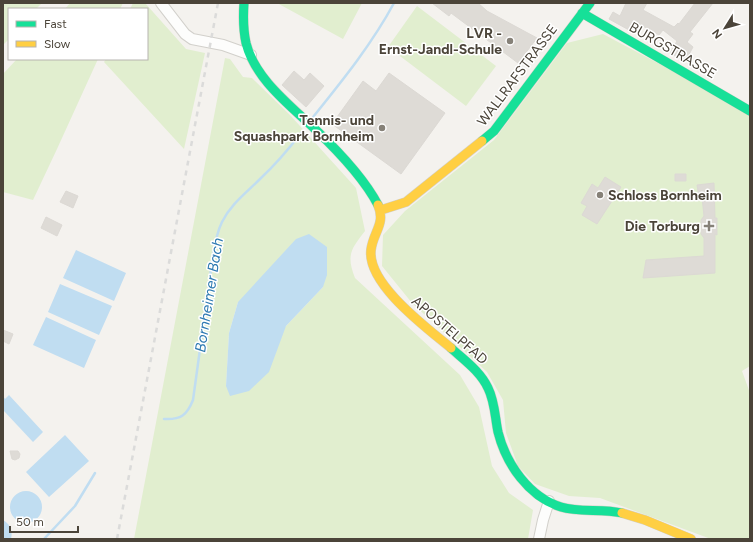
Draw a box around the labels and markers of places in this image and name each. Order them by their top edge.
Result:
place label: LVR - Ernst-Jandl-Schule [379,25,502,58]
marker: LVR - Ernst-Jandl-Schule [505,36,515,46]
place label: Tennis- und Squashpark Bornheim [234,112,374,145]
marker: Tennis- und Squashpark Bornheim [377,123,387,133]
place label: Schloss Bornheim [608,187,722,204]
marker: Schloss Bornheim [595,190,605,200]
place label: Die Torburg [625,218,700,235]
marker: Die Torburg [703,220,715,232]

